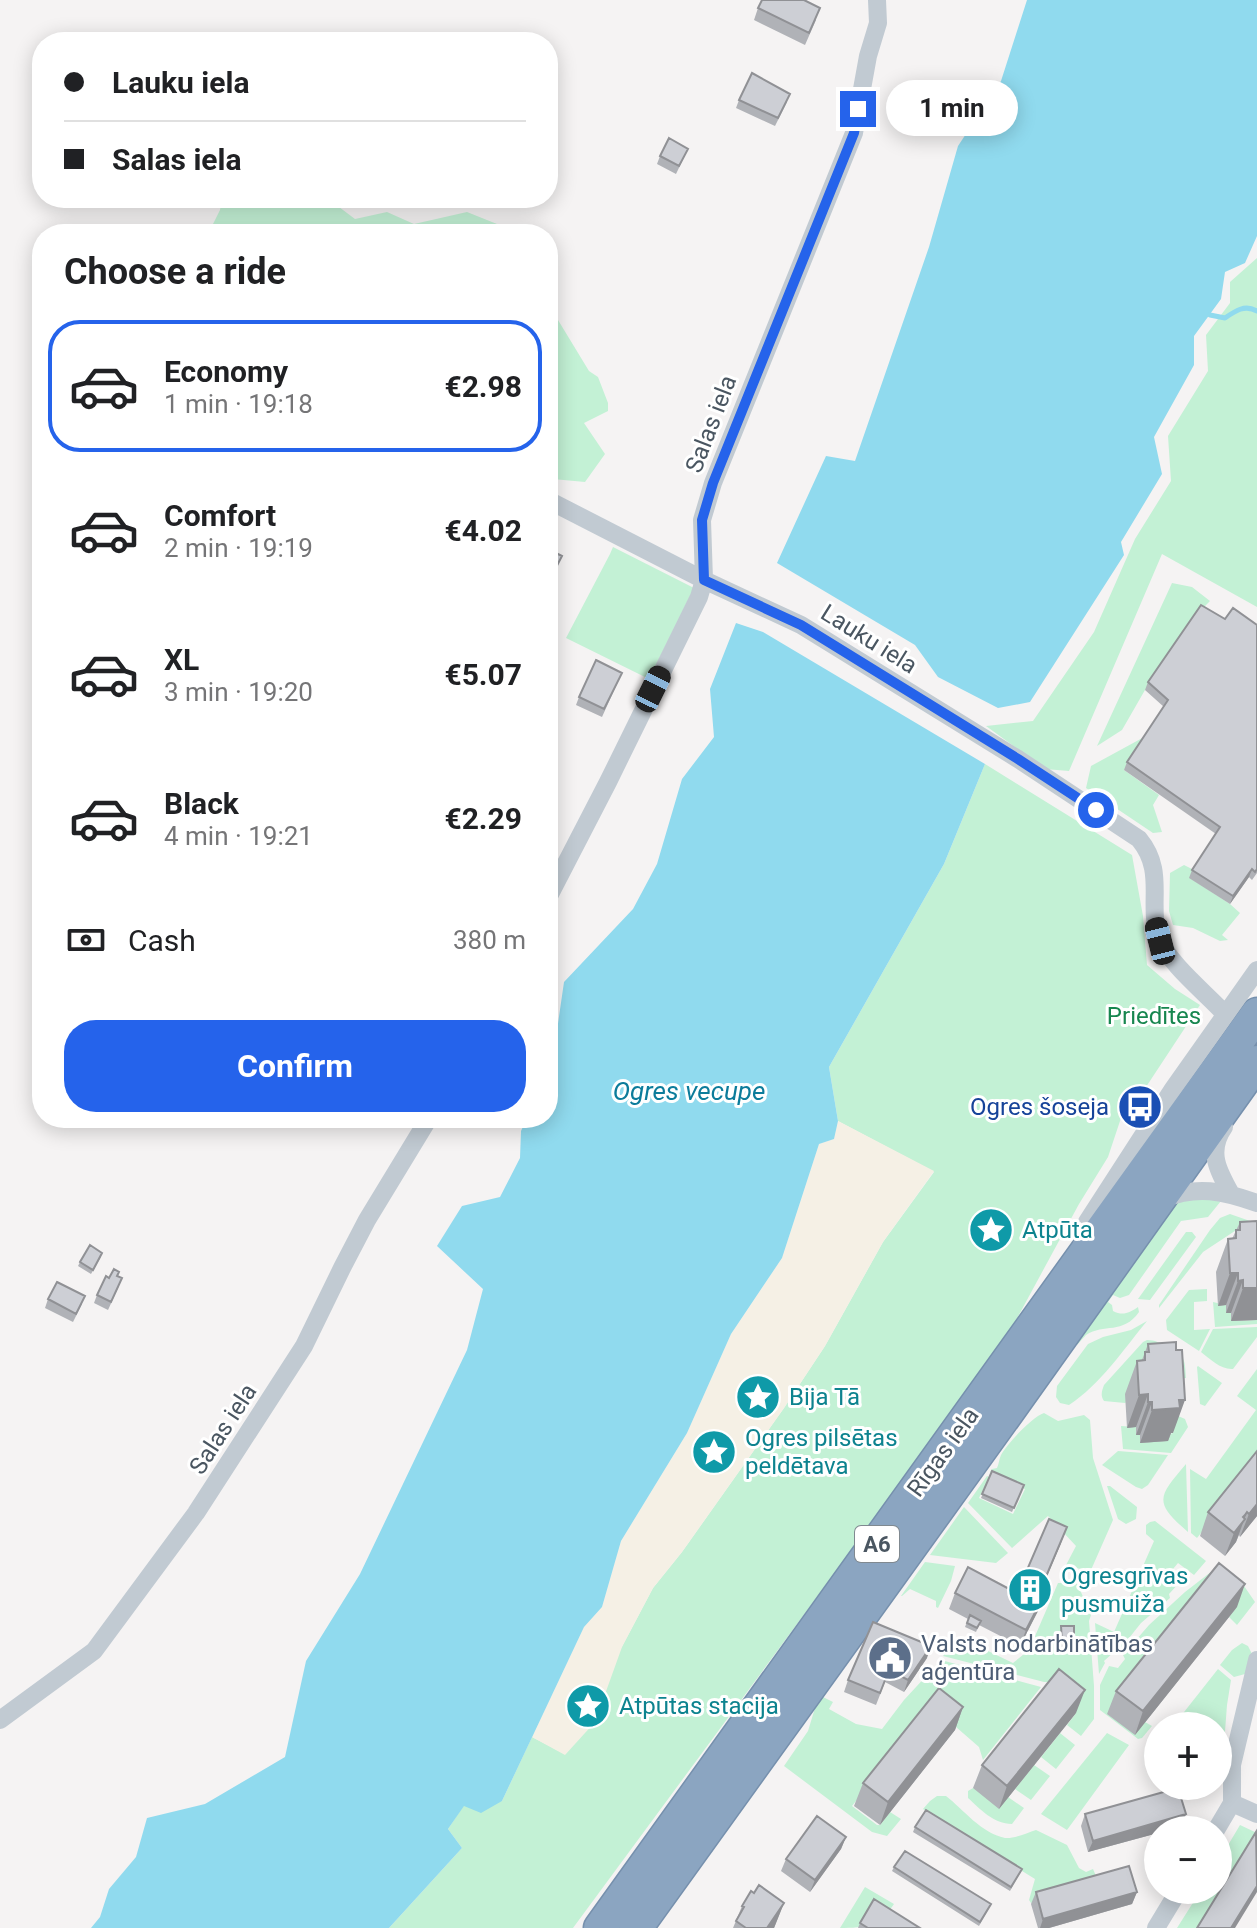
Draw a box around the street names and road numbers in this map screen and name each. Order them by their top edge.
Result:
street label: Salas iela [680,371,742,477]
street label: Lauku iela [816,599,922,679]
street label: Salas iela [183,1379,263,1479]
street label: Rīgas iela [901,1402,985,1502]
road number: A6 [855,1526,899,1562]

